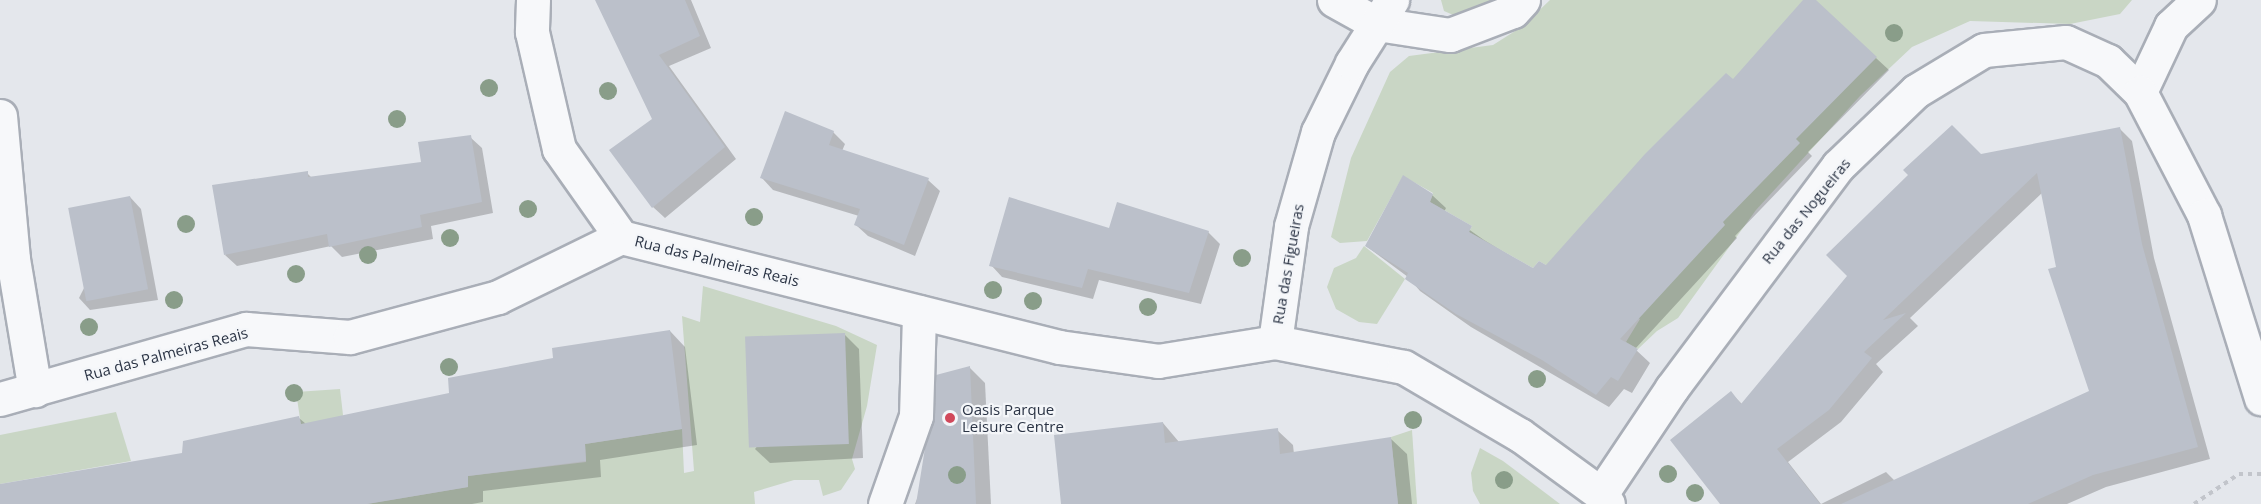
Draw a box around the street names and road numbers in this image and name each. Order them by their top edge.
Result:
street label: Rua das Nogueiras [1758,155,1854,267]
street label: Rua das Figueiras [1269,202,1307,326]
street label: Rua das Palmeiras Reais [633,232,801,290]
street label: Rua das Palmeiras Reais [82,323,250,385]

